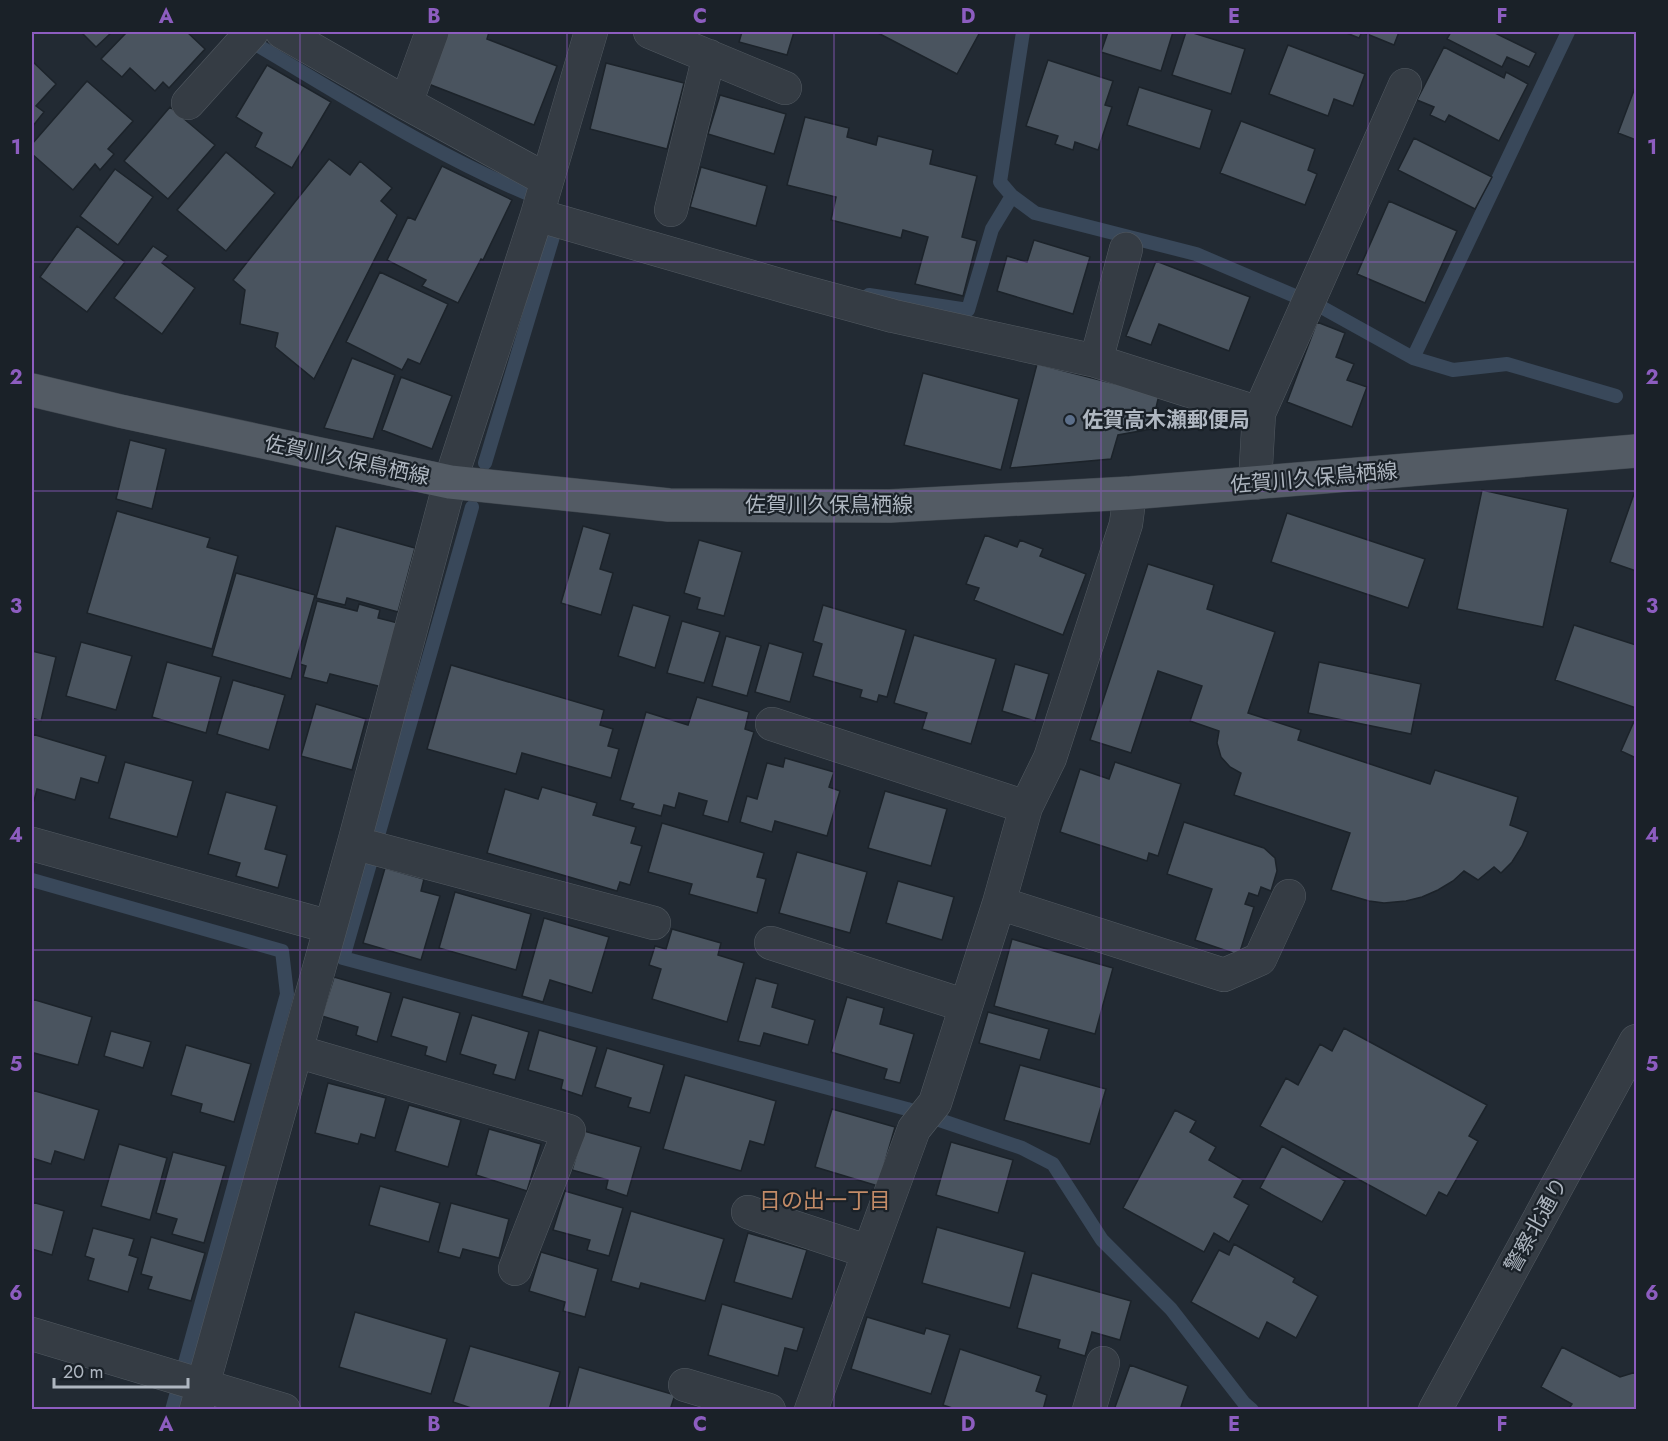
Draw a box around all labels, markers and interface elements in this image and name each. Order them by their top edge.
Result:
text: A [158,2,174,31]
text: B [427,2,441,31]
text: C [693,2,707,31]
text: D [961,2,975,31]
text: E [1228,2,1240,31]
text: F [1496,2,1508,31]
text: 1 [11,133,21,162]
text: 1 [1647,133,1657,162]
text: 2 [9,363,23,392]
text: 2 [1645,363,1659,392]
place label: 佐賀高木瀬郵便局 [1082,405,1250,435]
marker: 佐賀高木瀬郵便局 [1063,413,1077,427]
street label: 佐賀川久保鳥栖線 [262,428,432,492]
street label: 佐賀川久保鳥栖線 [1229,456,1399,500]
street label: 佐賀川久保鳥栖線 [745,490,913,520]
text: 3 [10,592,22,621]
text: 3 [1646,592,1658,621]
text: 4 [9,821,23,850]
text: 4 [1645,821,1659,850]
text: 5 [10,1050,23,1079]
text: 5 [1646,1050,1659,1079]
street label: 警察北通り [1497,1172,1575,1278]
district label: 日の出一丁目 [759,1184,891,1216]
text: 6 [9,1279,23,1308]
text: 6 [1645,1279,1659,1308]
scale bar [54,1351,188,1389]
text: 20 m [63,1359,103,1385]
text: A [158,1410,174,1439]
text: B [427,1410,441,1439]
text: C [693,1410,707,1439]
text: D [961,1410,975,1439]
text: E [1228,1410,1240,1439]
text: F [1496,1410,1508,1439]

